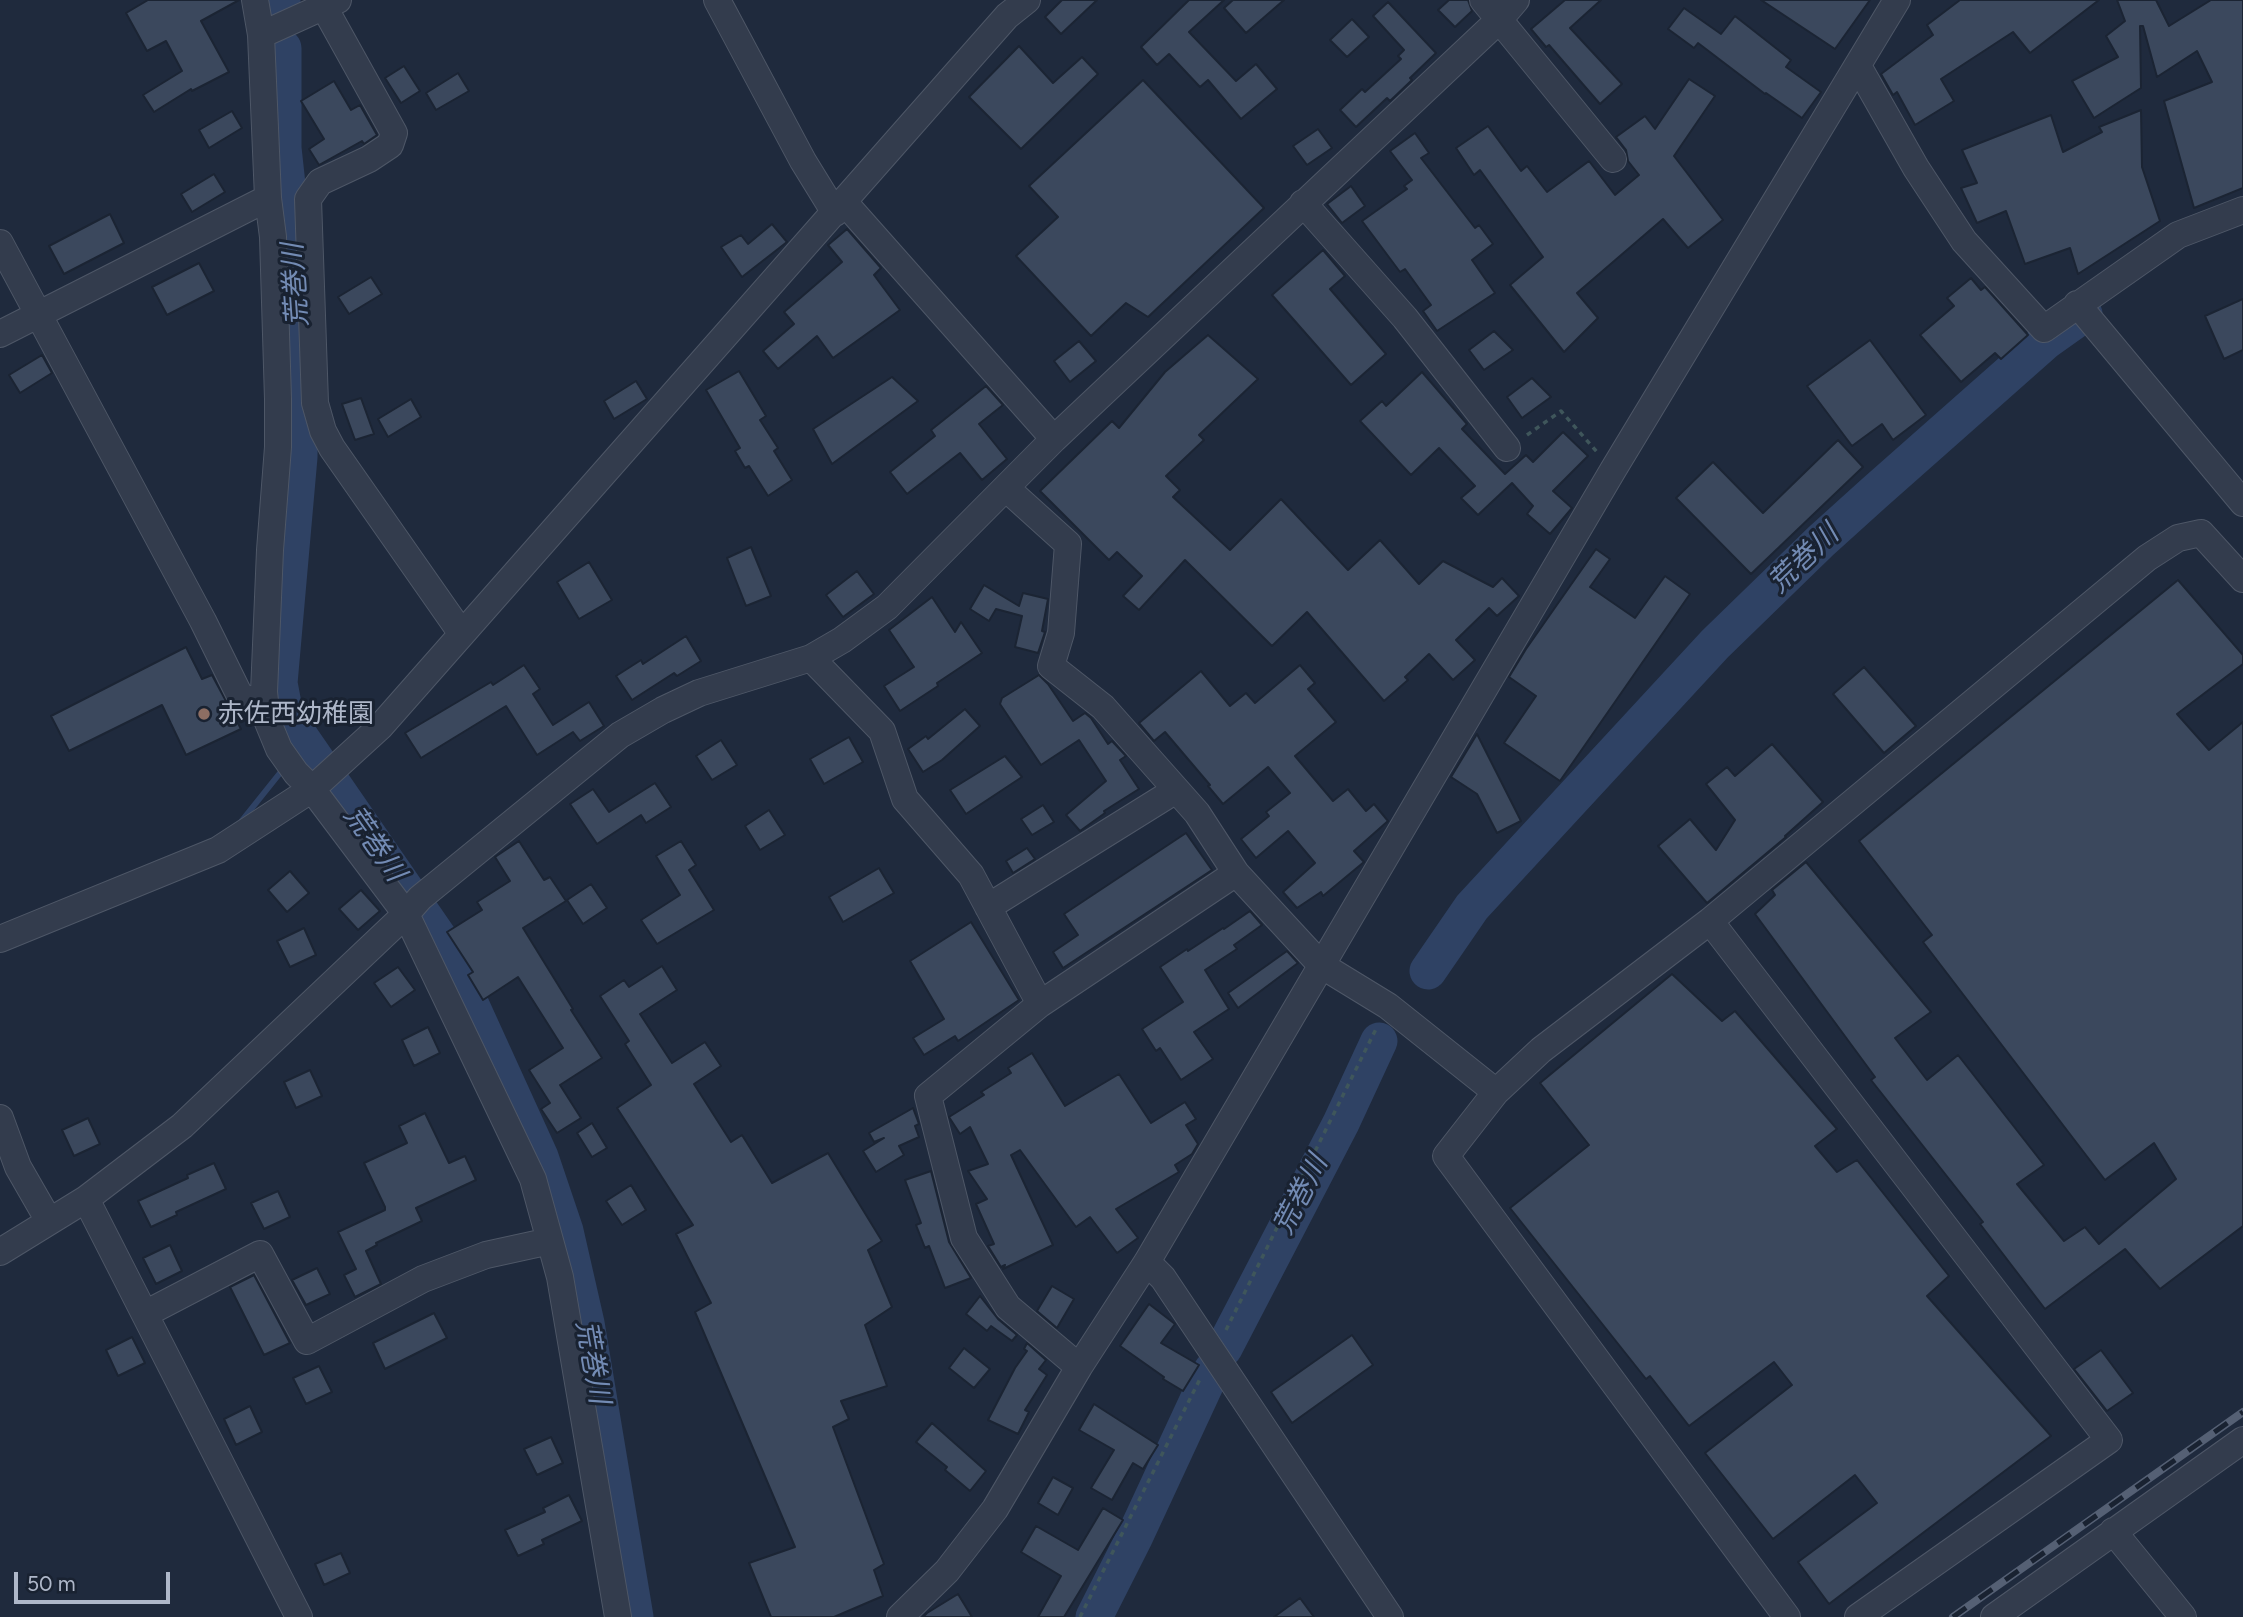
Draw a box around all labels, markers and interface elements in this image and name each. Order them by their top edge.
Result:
water label: 荒巻川 [276,242,316,328]
water label: 荒巻川 [1762,518,1846,600]
place label: 赤佐西幼稚園 [218,698,374,730]
marker: 赤佐西幼稚園 [196,706,212,722]
water label: 荒巻川 [336,800,412,888]
water label: 荒巻川 [1267,1150,1335,1240]
water label: 荒巻川 [568,1318,616,1406]
scale bar [18,1558,173,1602]
text: 50 m [27,1571,76,1596]

